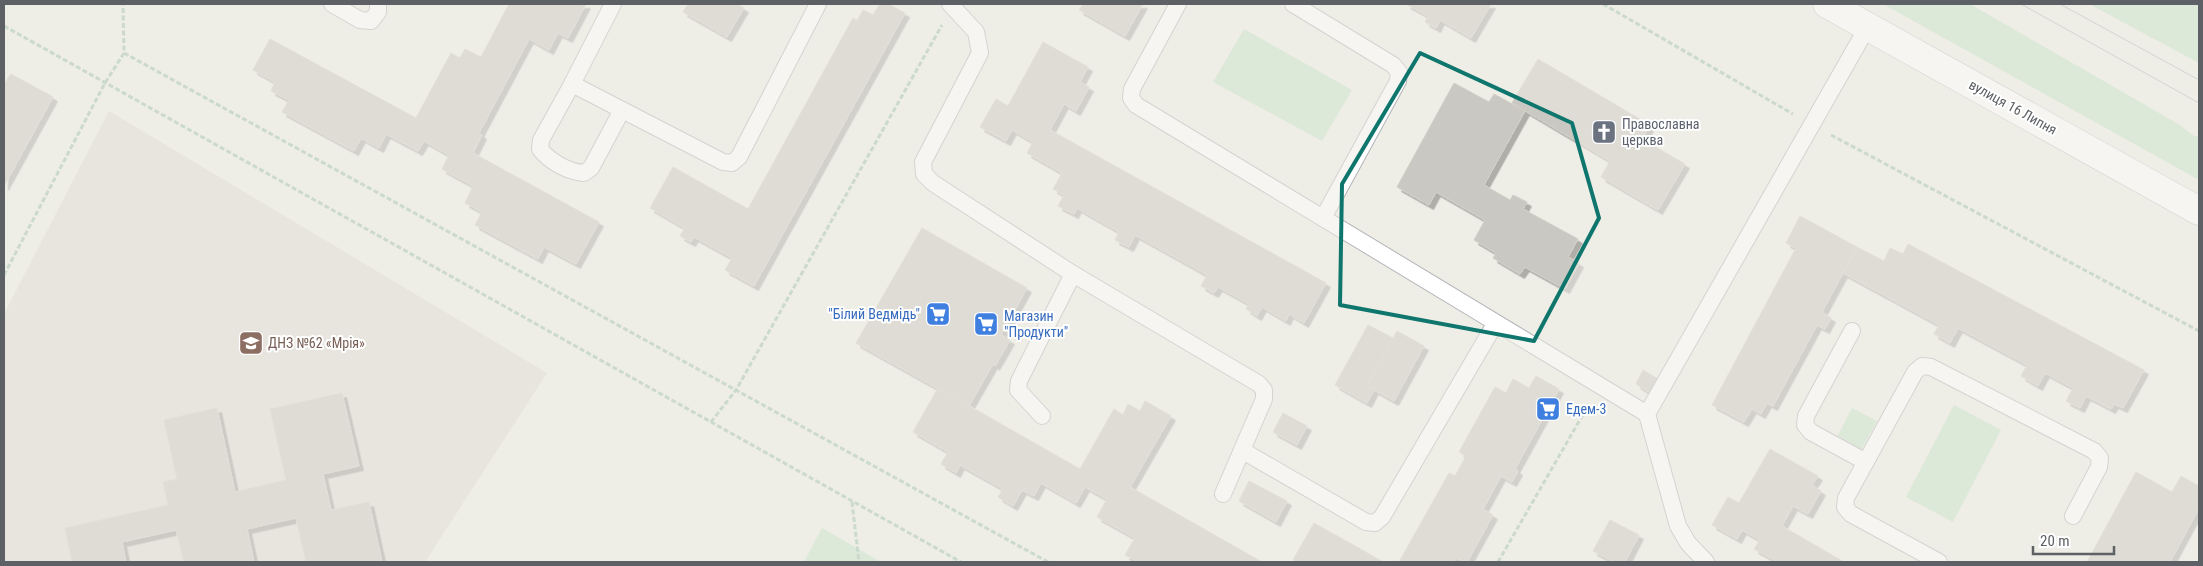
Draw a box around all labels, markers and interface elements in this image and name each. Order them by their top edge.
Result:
street label: вулиця 16 Липня [1966,76,2060,138]
place label: Православна церква [1622,116,1700,148]
church icon: Православна церква [1591,119,1617,145]
supermarket icon: "Білий Ведмідь" [925,301,951,327]
place label: "Білий Ведмідь" [828,306,920,322]
place label: Магазин "Продукти" [1004,308,1068,340]
supermarket icon: Магазин "Продукти" [973,311,999,337]
school or university icon: ДНЗ №62 «Мрія» [238,330,264,356]
place label: ДНЗ №62 «Мрія» [268,335,365,351]
supermarket icon: Едем-3 [1535,396,1561,422]
place label: Едем-3 [1566,401,1606,417]
scale bar [2033,524,2114,556]
text: 20 m [2040,532,2070,550]

